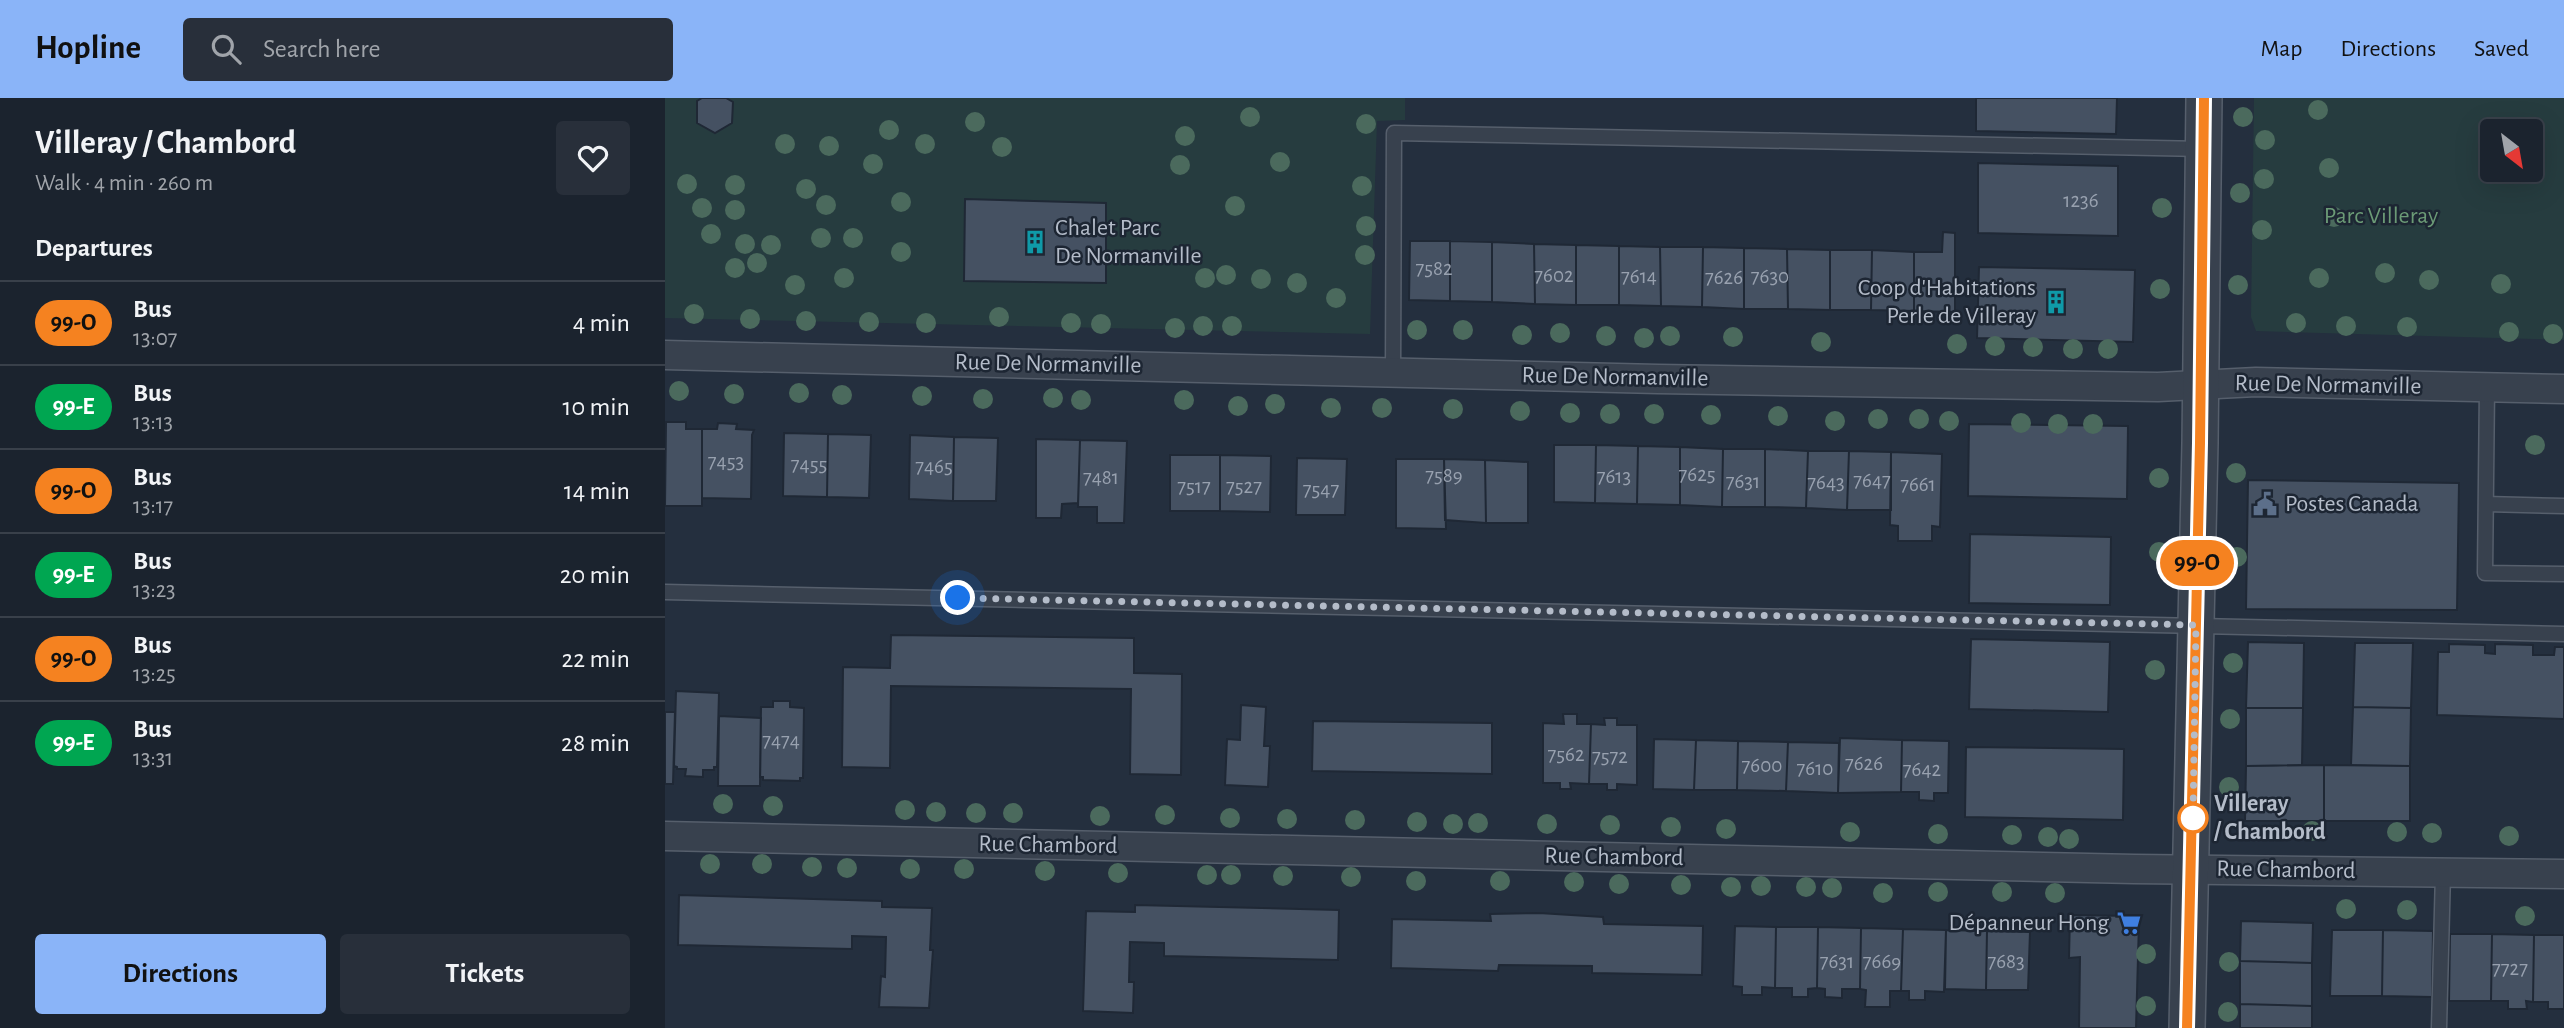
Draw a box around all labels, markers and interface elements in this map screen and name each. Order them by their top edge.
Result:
search box [183,18,673,81]
icon: search [207,30,245,68]
text: Hopline [35,32,141,65]
text: Search here [263,36,381,62]
text: Map [2260,37,2302,61]
text: Directions [2340,37,2436,61]
text: Saved [2474,37,2529,61]
north arrow [2480,119,2543,182]
map controls [2480,119,2543,182]
button: heart [556,121,630,195]
text: Villeray / Chambord [35,127,296,160]
text: Walk · 4 min · 260 m [35,172,213,195]
house number: 1236 [2063,190,2099,211]
park label: Parc Villeray [2324,204,2438,228]
place label: Chalet Parc De Normanville [1055,216,1202,268]
building icon: Chalet Parc De Normanville [1021,228,1049,256]
text: Departures [35,235,153,261]
house number: 7582 [1415,258,1453,279]
house number: 7602 [1534,265,1574,286]
house number: 7614 [1621,266,1657,287]
house number: 7630 [1751,266,1789,287]
house number: 7626 [1705,267,1743,288]
place label: Coop d'Habitations Perle de Villeray [1858,276,2036,328]
building icon: Coop d'Habitations Perle de Villeray [2042,288,2070,316]
text: Bus [133,296,172,322]
text: 4 min [573,310,630,336]
text: 99-O [51,311,96,335]
text: 13:07 [133,327,177,350]
street label: Rue De Normanville [954,350,1142,378]
street label: Rue De Normanville [1521,363,1709,391]
street label: Rue De Normanville [2234,371,2422,399]
text: Bus [133,380,172,406]
text: 10 min [563,394,630,420]
text: 99-E [53,395,94,419]
text: 13:13 [133,411,173,434]
house number: 7453 [708,451,744,472]
house number: 7455 [791,454,827,475]
house number: 7465 [915,456,953,477]
text: Bus [133,464,172,490]
house number: 7625 [1679,464,1715,485]
house number: 7589 [1425,465,1463,486]
house number: 7613 [1597,466,1631,487]
house number: 7481 [1083,467,1119,488]
house number: 7647 [1853,470,1891,491]
house number: 7631 [1726,471,1760,492]
house number: 7643 [1807,472,1845,493]
house number: 7661 [1900,474,1936,495]
house number: 7517 [1177,476,1211,497]
house number: 7527 [1226,476,1262,497]
text: 14 min [564,478,630,504]
text: 99-O [51,479,96,503]
house number: 7547 [1303,479,1339,500]
public building icon: Postes Canada [2251,490,2279,518]
place label: Postes Canada [2285,492,2419,516]
text: 13:17 [133,495,173,518]
line badge: 99-O [2148,540,2246,586]
text: Bus [133,548,172,574]
text: 99-O [2174,551,2220,575]
text: 20 min [560,562,630,588]
text: 99-E [53,563,94,587]
text: 13:23 [133,579,176,602]
your location [940,580,975,615]
text: Bus [133,632,172,658]
text: 22 min [562,646,630,672]
text: 99-O [51,647,96,671]
text: 13:25 [133,663,176,686]
text: Bus [133,716,172,742]
text: 28 min [561,730,630,756]
house number: 7474 [762,730,800,751]
text: 99-E [53,731,94,755]
house number: 7562 [1548,744,1584,765]
house number: 7572 [1592,746,1628,767]
text: 13:31 [133,747,173,770]
house number: 7626 [1845,753,1883,774]
house number: 7600 [1742,755,1782,776]
house number: 7610 [1797,758,1833,779]
house number: 7642 [1903,759,1941,780]
place label: Villeray / Chambord [2213,792,2326,844]
marker: Villeray / Chambord [2178,803,2208,833]
street label: Rue Chambord [978,832,1118,858]
street label: Rue Chambord [1544,844,1684,870]
street label: Rue Chambord [2216,857,2356,883]
supermarket icon: Dépanneur Hong [2115,909,2143,937]
place label: Dépanneur Hong [1949,911,2109,935]
button: Directions [35,934,326,1014]
button: Tickets [340,934,630,1014]
house number: 7631 [1820,951,1854,972]
house number: 7669 [1863,951,1901,972]
house number: 7683 [1987,951,2025,972]
house number: 7727 [2492,958,2528,979]

